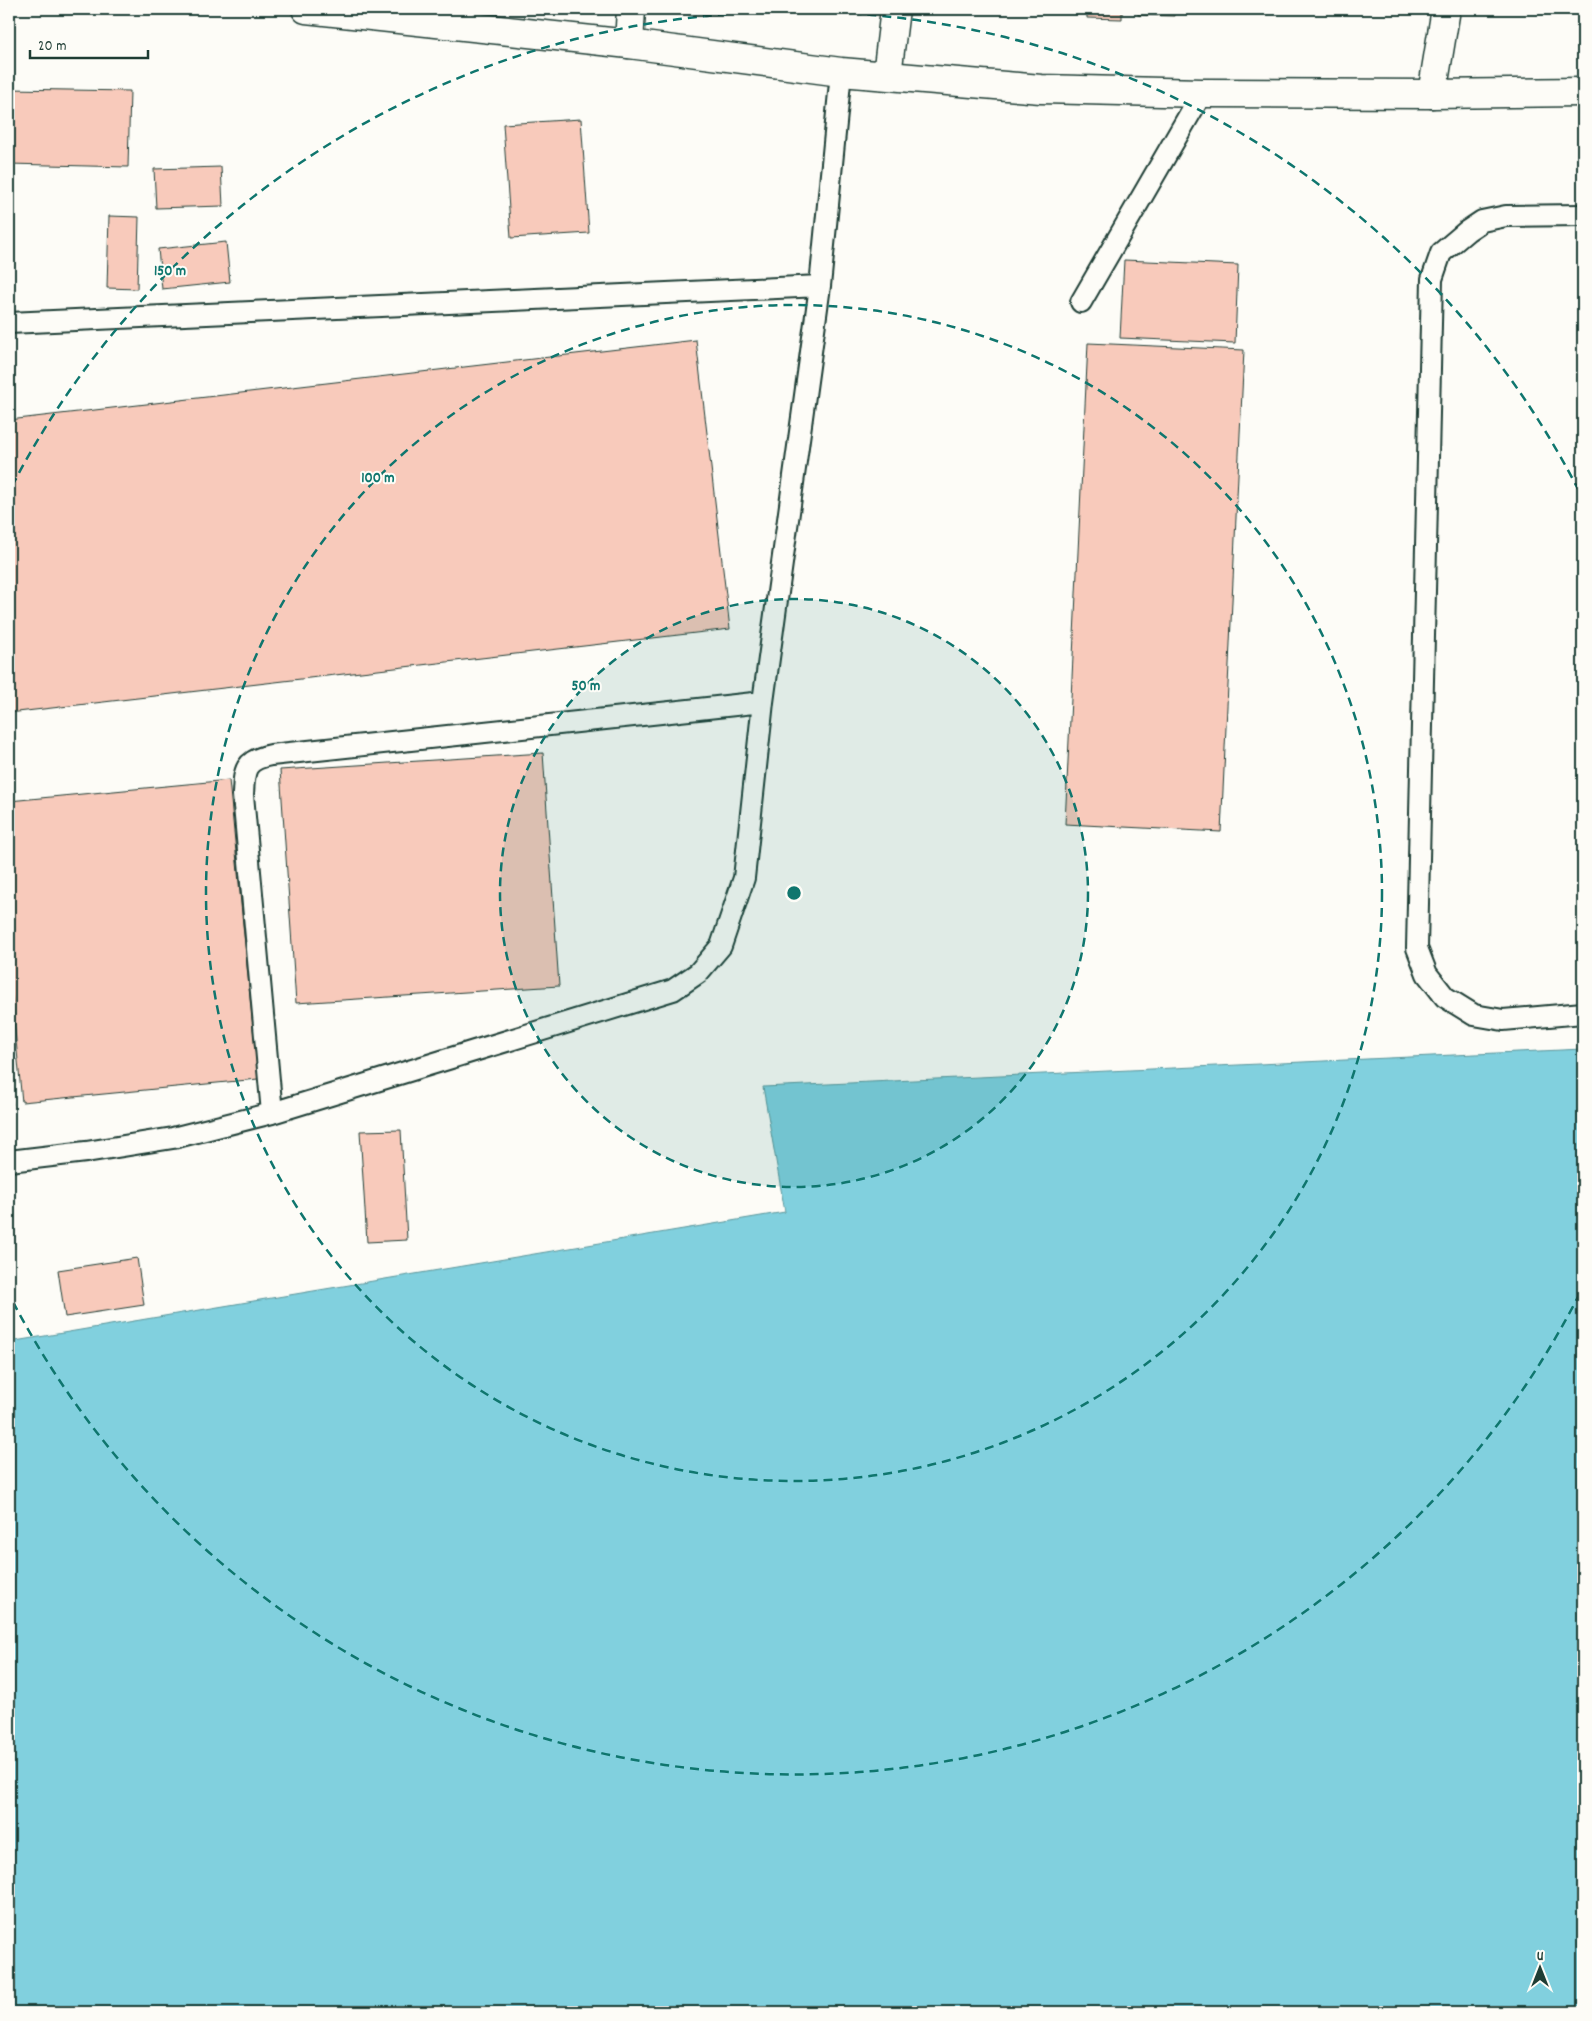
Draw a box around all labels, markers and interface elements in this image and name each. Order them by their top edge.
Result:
scale bar [30,28,148,60]
text: 20 m [38,36,66,58]
text: 150 m [154,261,186,283]
text: 100 m [361,468,395,490]
text: 50 m [572,676,600,698]
centre of rings [785,884,803,902]
north arrow [1514,1944,1564,1994]
text: U [1537,1947,1544,1967]

